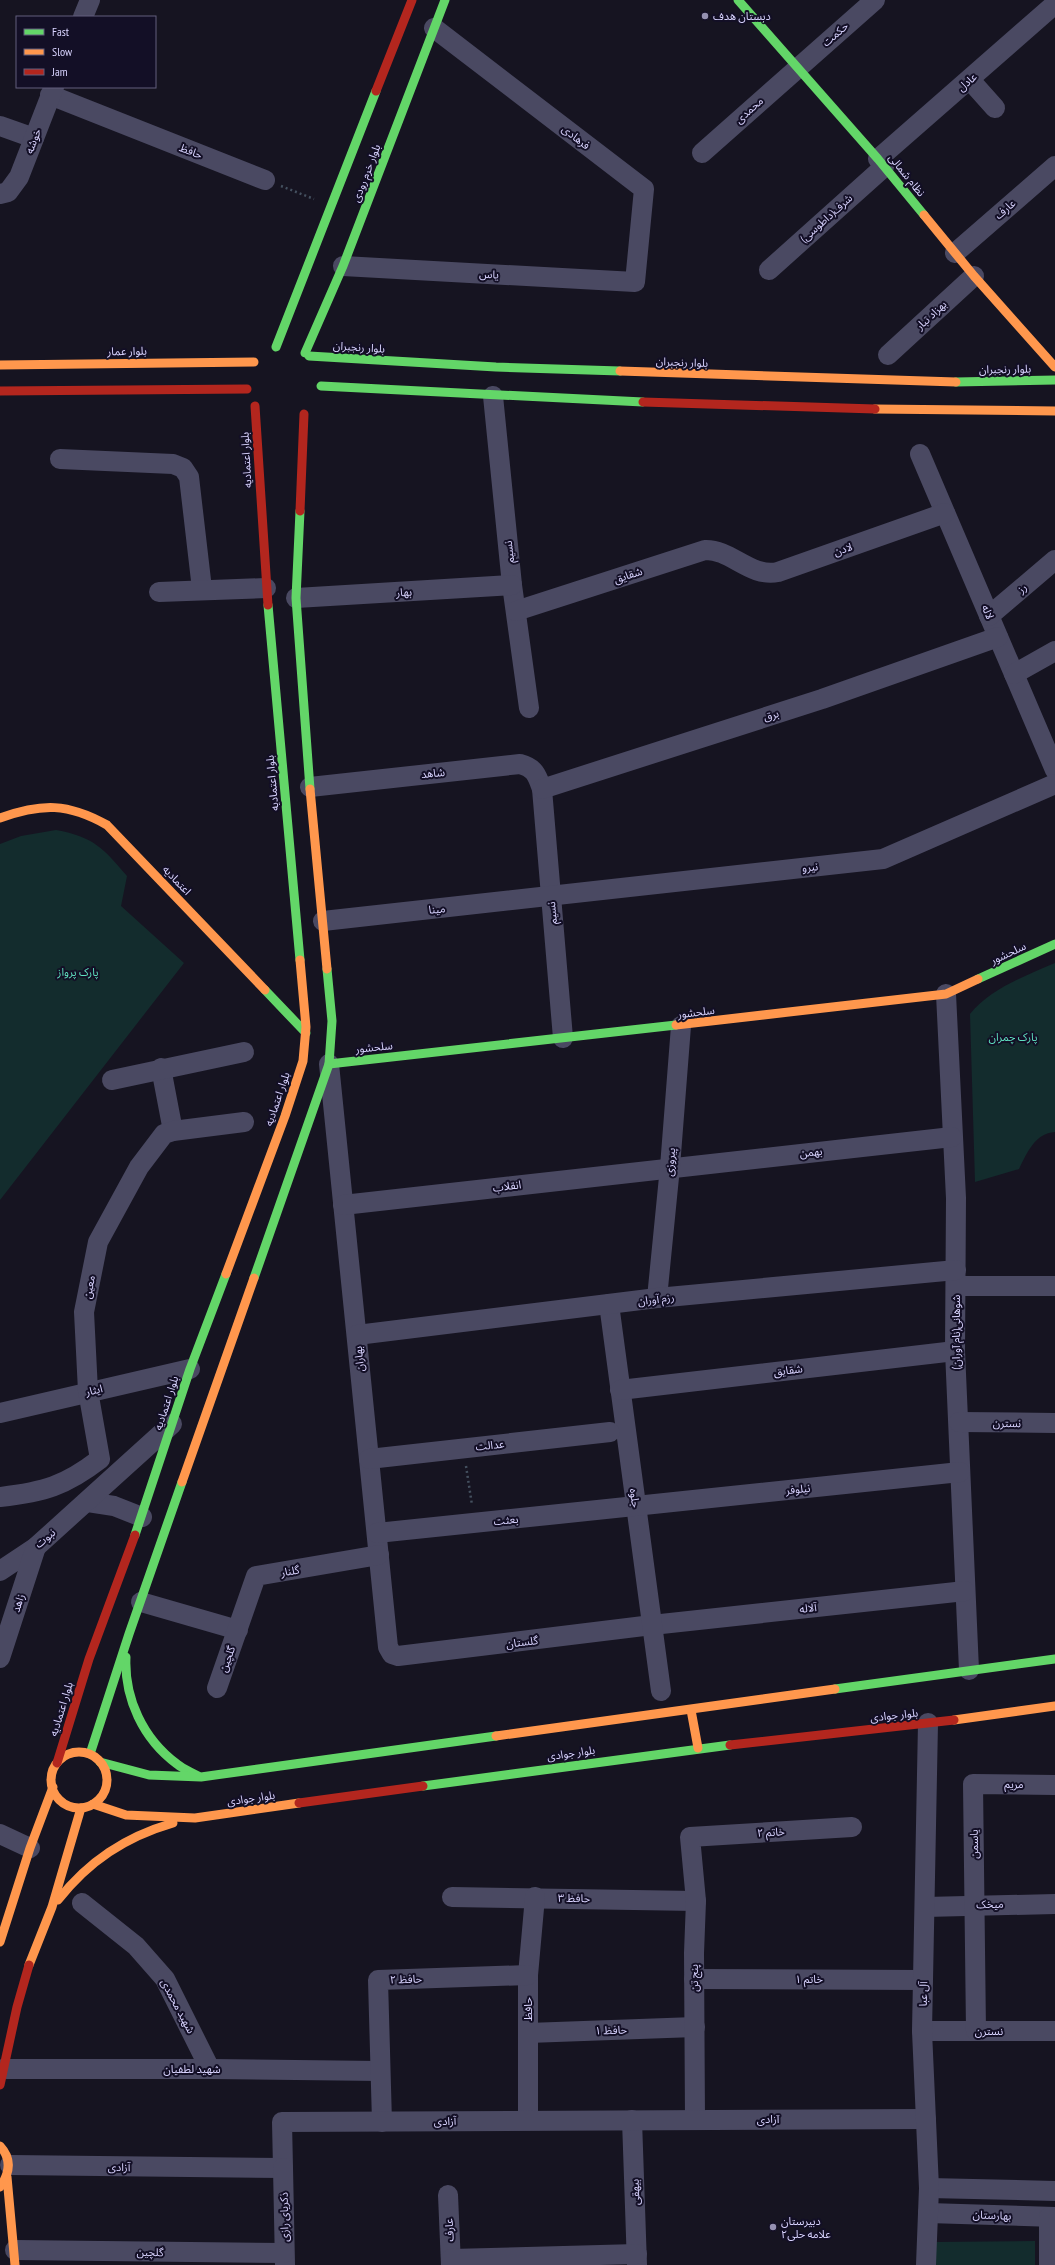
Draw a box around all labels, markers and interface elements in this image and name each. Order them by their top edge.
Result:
place label: دبستان هدف [713,9,771,23]
marker: دبستان هدف [700,11,710,21]
legend [16,16,156,88]
street label: حکمت [819,18,851,49]
text: Fast [52,24,70,39]
text: Slow [52,44,73,59]
text: Jam [51,64,68,79]
street label: عادل [954,69,980,94]
street label: محمدی [732,93,766,126]
street label: فرهادی [559,122,593,152]
street label: خوشه [22,126,44,155]
street label: حافظ [177,140,205,162]
street label: بلوار خرم رودی [349,142,384,204]
street label: نظام شمالی [885,151,928,200]
street label: شرف(داطوسی) [797,191,855,245]
street label: عارف [992,196,1019,222]
street label: یاس [479,266,499,282]
street label: بهزاد تبار [912,297,949,333]
street label: بلوار رنجبران [333,338,386,356]
street label: بلوار عمار [106,344,147,358]
street label: بلوار رنجبران [656,354,708,370]
street label: بلوار رنجبران [979,362,1031,376]
street label: بلوار اعتمادیه [238,432,255,488]
street label: لادن [832,539,854,559]
street label: نسیم [501,540,519,564]
street label: شقایق [612,564,645,586]
street label: رز [1014,580,1030,597]
street label: بهار [395,585,412,599]
street label: لاله [979,603,997,621]
street label: برق [761,706,781,724]
street label: بلوار اعتمادیه [263,754,281,812]
street label: شاهد [420,765,446,781]
street label: نیرو [801,859,819,875]
street label: اعتمادیه [160,862,194,898]
street label: مینا [428,901,446,917]
street label: نسیم [544,901,562,925]
street label: سلحشور [987,939,1028,968]
park label: پارک پرواز [56,965,99,980]
street label: سلحشور [676,1003,716,1021]
park label: پارک چمران [988,1030,1038,1045]
street label: سلحشور [354,1038,394,1056]
street label: بلوار اعتمادیه [261,1070,293,1128]
street label: بهمن [799,1144,823,1160]
street label: پیروزی [662,1147,679,1177]
street label: انقلاب [492,1177,522,1195]
street label: معین [80,1274,98,1300]
street label: رزم آوران [637,1290,675,1309]
street label: شوهانی(نام آوران) [949,1294,964,1369]
street label: بهاران [351,1345,367,1372]
street label: شقایق [773,1361,804,1379]
street label: بلوار اعتمادیه [151,1374,181,1432]
street label: ایثار [83,1381,104,1399]
street label: نسترن [993,1416,1021,1430]
street label: عدالت [475,1436,506,1453]
street label: نیلوفر [784,1481,811,1497]
street label: جلوه [627,1487,643,1509]
street label: بعثت [493,1512,519,1528]
street label: نبوت [32,1525,58,1551]
street label: گلنار [279,1562,301,1580]
street label: زاهد [8,1592,28,1614]
street label: آلاله [799,1600,818,1616]
street label: گلستان [505,1633,539,1651]
street label: گلچین [216,1643,239,1674]
street label: بلوار اعتمادیه [46,1680,76,1738]
street label: بلوار جوادی [869,1706,919,1725]
street label: بلوار جوادی [546,1743,596,1763]
street label: مریم [1004,1777,1024,1793]
street label: بلوار جوادی [226,1788,276,1808]
street label: خاتم ۲ [757,1824,786,1842]
street label: یاسمن [967,1829,981,1859]
street label: حافظ ۳ [558,1891,591,1905]
street label: میخک [976,1897,1004,1911]
street label: پنج تن [687,1964,702,1992]
street label: حافظ ۲ [390,1971,423,1987]
street label: خاتم ۱ [795,1972,823,1988]
street label: شهید محمدی [158,1976,198,2036]
street label: آل عبا [916,1981,930,2007]
street label: حافظ [521,1997,535,2021]
street label: حافظ ۱ [595,2022,628,2038]
street label: نسترن [975,2024,1003,2038]
street label: شهید لطفیان [163,2062,221,2076]
street label: آزادی [757,2112,780,2126]
street label: آزادی [434,2114,457,2128]
street label: آزادی [108,2160,131,2174]
street label: بیهقی [628,2179,643,2205]
street label: ذکریای رازی [277,2192,291,2242]
street label: بهارستان [972,2207,1012,2223]
place label: دبیرستان علامه حلی۲ [781,2214,831,2241]
street label: عارف [442,2218,456,2242]
marker: دبیرستان علامه حلی۲ [768,2222,778,2232]
street label: گلچین [136,2245,164,2260]

